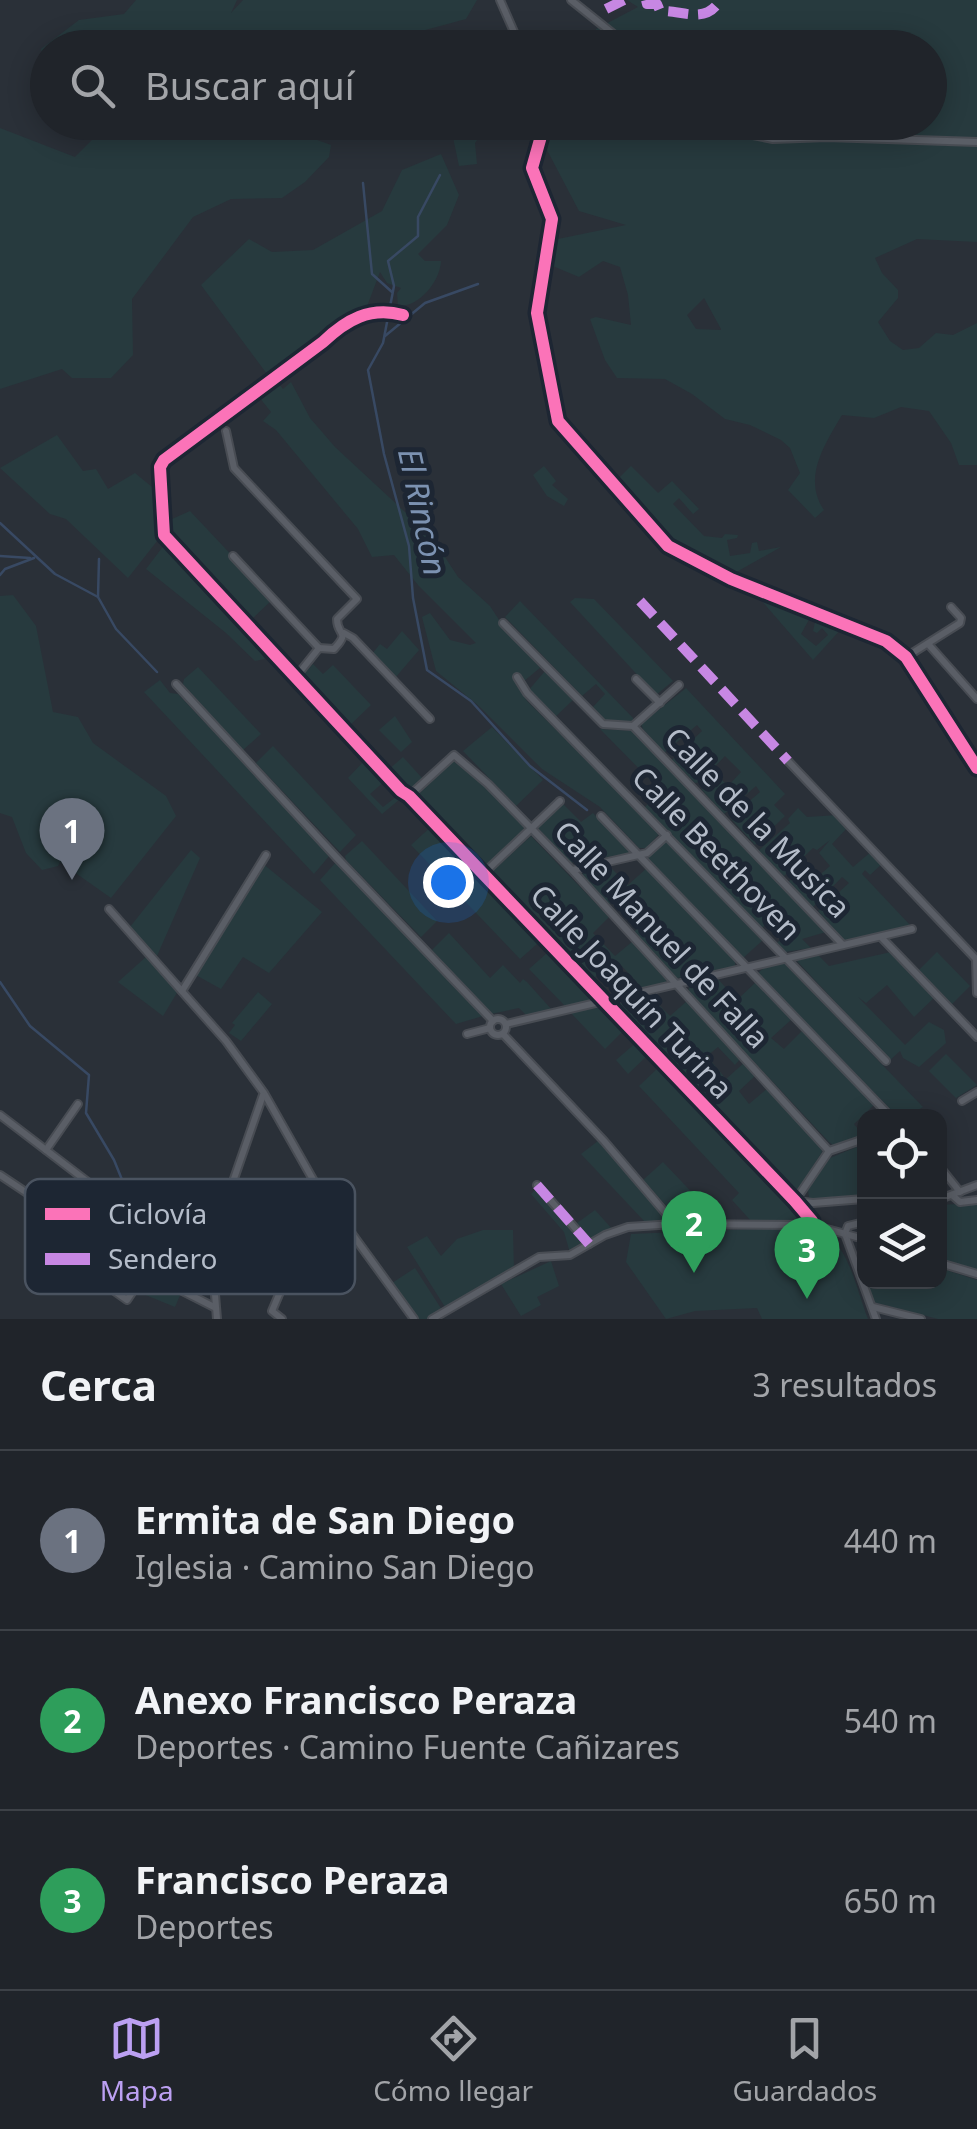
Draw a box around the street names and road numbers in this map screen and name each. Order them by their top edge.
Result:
street label: Calle de la Musica [656,718,860,926]
street label: Calle Beethoven [624,757,811,949]
street label: Calle Manuel de Falla [546,811,779,1057]
street label: Calle Joaquín Turina [522,875,742,1107]

